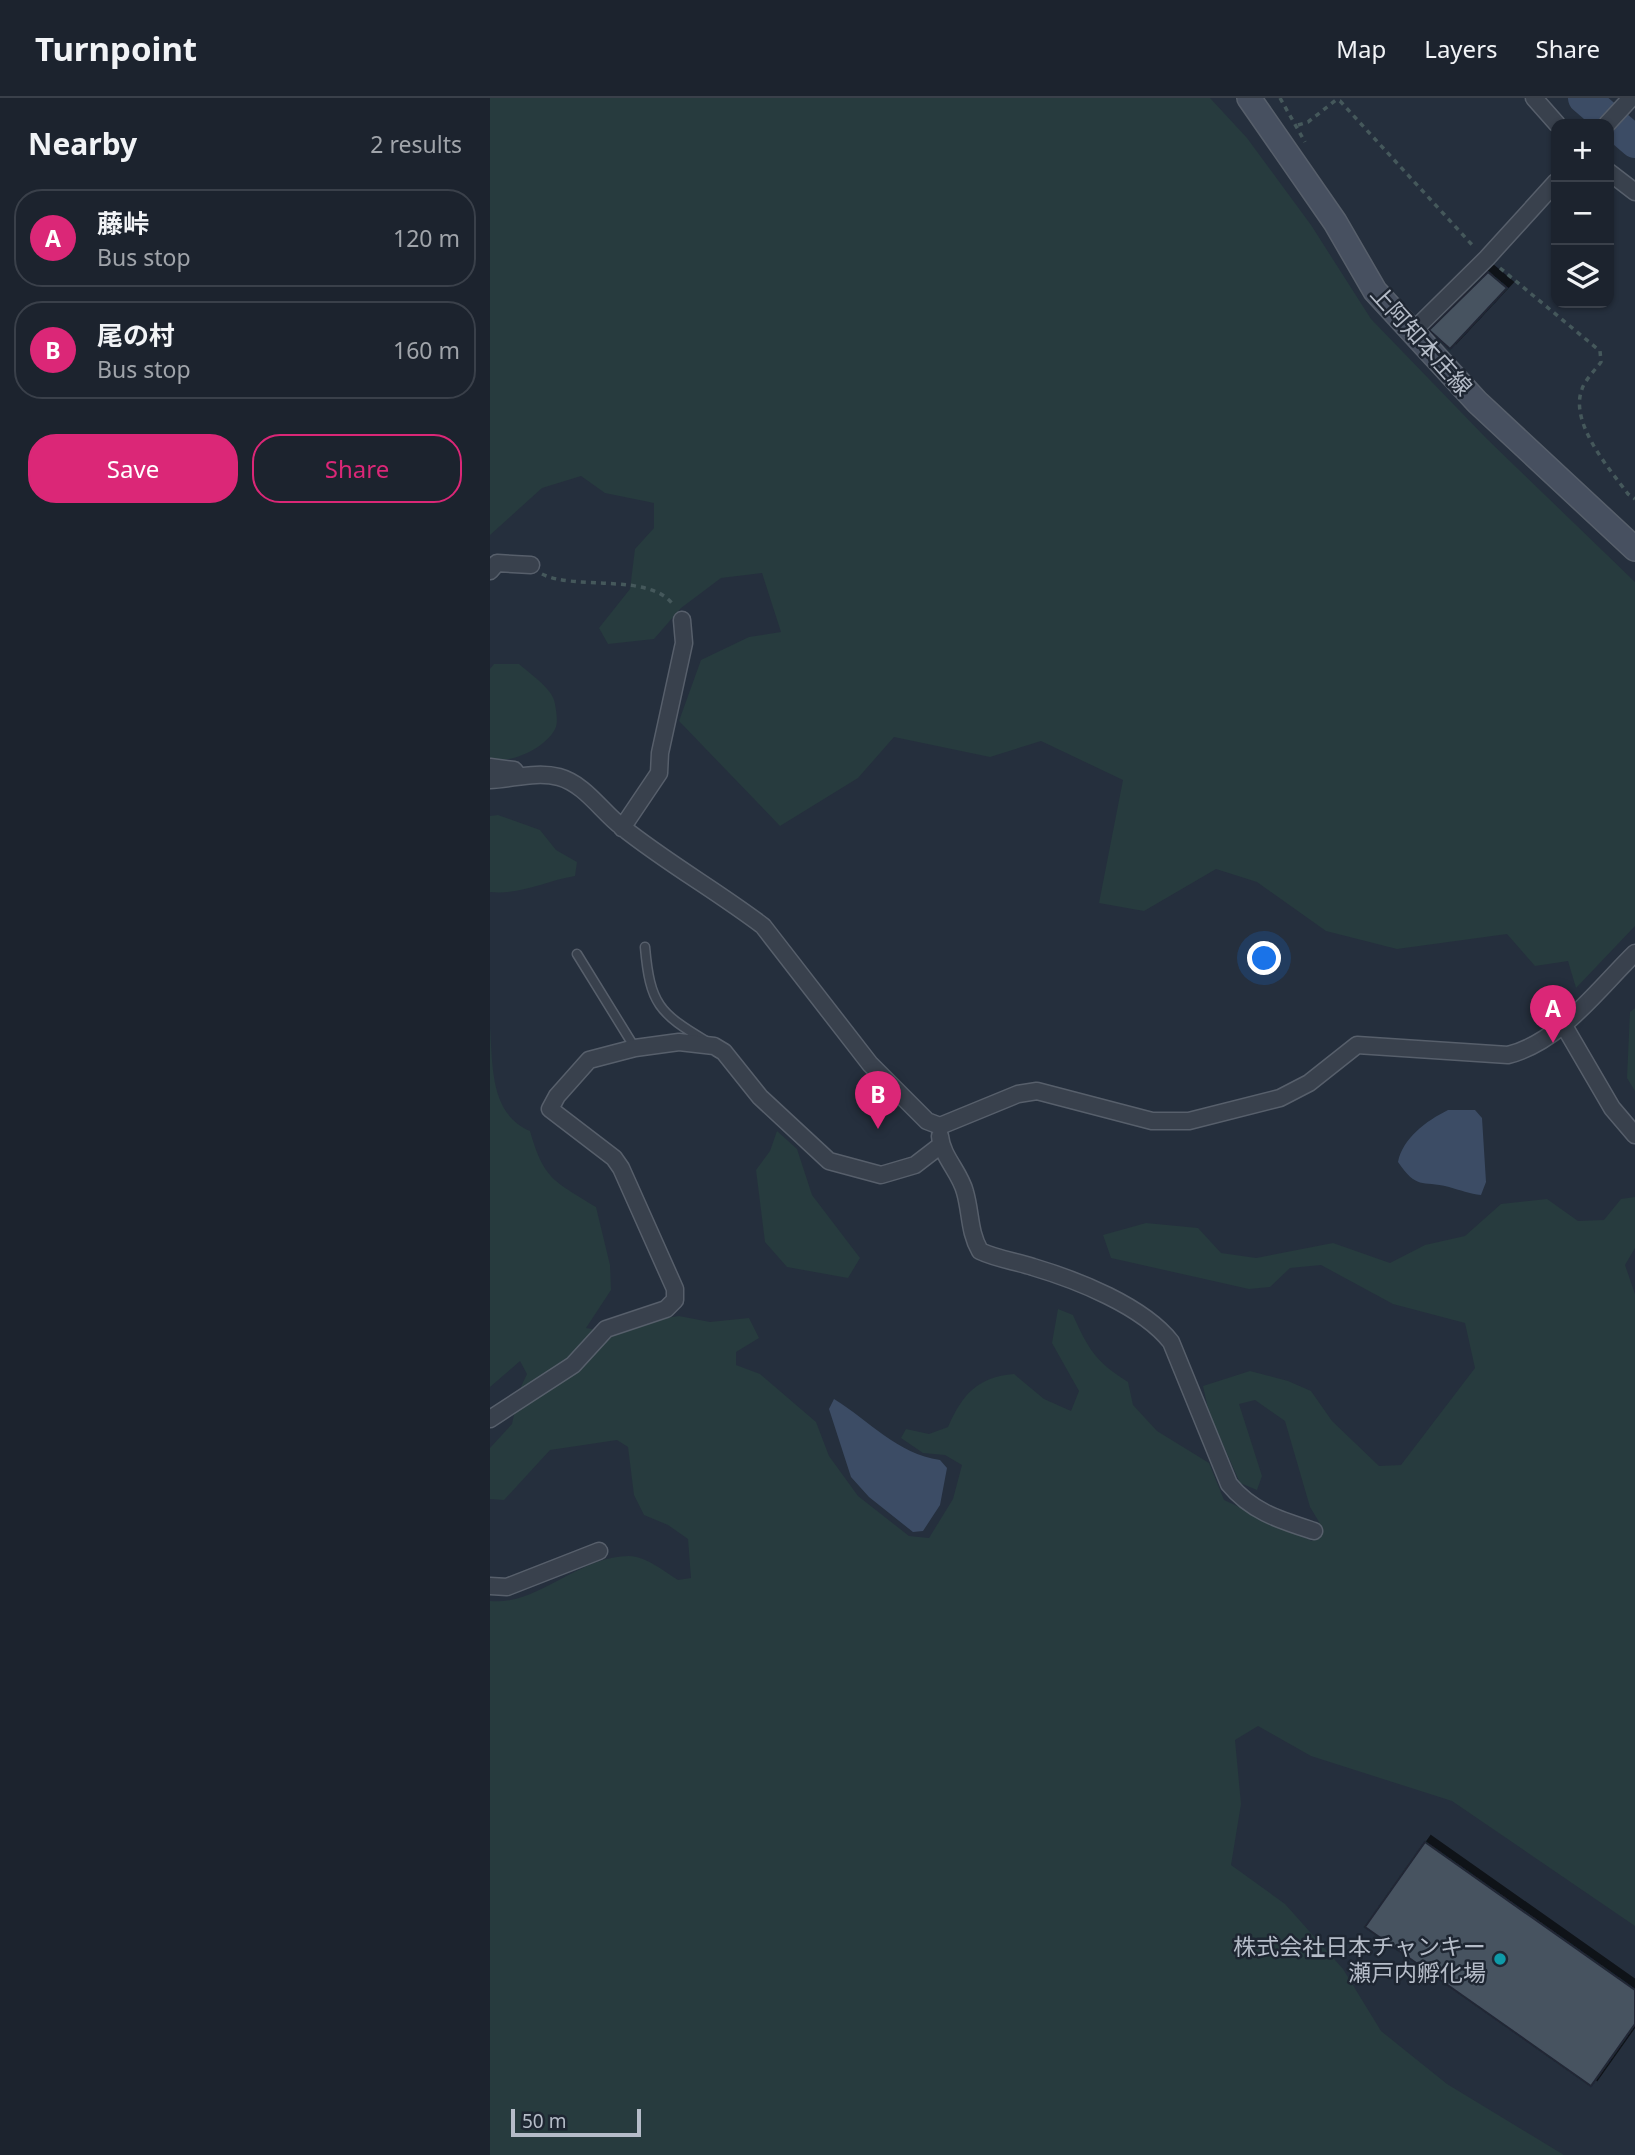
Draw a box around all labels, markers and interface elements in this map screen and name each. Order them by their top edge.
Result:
text: Turnpoint [35,26,197,71]
text: Map [1336,32,1386,65]
text: Layers [1424,32,1498,65]
text: Share [1536,32,1600,65]
map controls [1551,119,1614,308]
button: + [1551,119,1614,182]
text: Nearby [28,123,137,164]
text: 2 results [370,128,462,160]
button: − [1551,182,1614,245]
text: 藤峠 [97,205,149,241]
text: A [45,222,61,254]
text: 120 m [393,222,460,254]
text: Bus stop [97,241,191,273]
button: layers [1551,245,1614,308]
street label: 上阿知本庄線 [1364,278,1480,402]
text: 尾の村 [97,317,175,353]
text: B [45,334,61,366]
text: 160 m [393,334,460,366]
text: Bus stop [97,353,191,385]
button: Save [28,434,238,503]
button: Share [252,434,462,503]
your location [1247,941,1281,975]
pin: A [1530,985,1576,1043]
pin: B [855,1071,901,1129]
place label: 株式会社日本チャンキー 瀬戸内孵化場 [1233,1930,1486,1988]
marker: 株式会社日本チャンキー 瀬戸内孵化場 [1492,1951,1508,1967]
scale bar [511,2106,640,2138]
text: 50 m [522,2108,566,2134]

